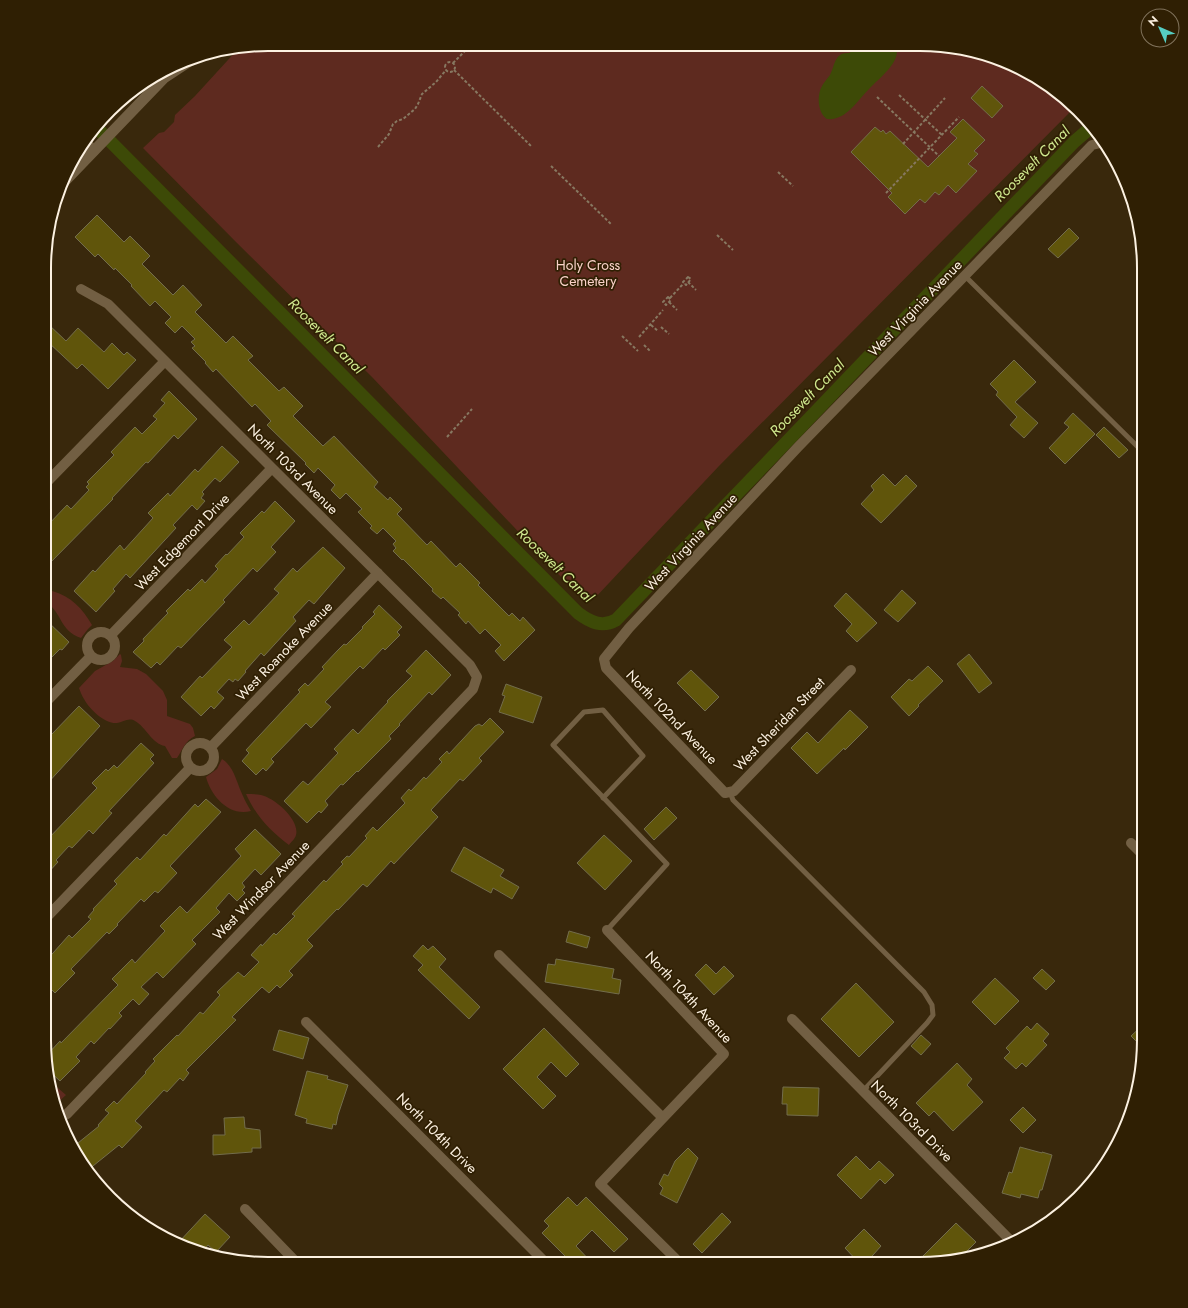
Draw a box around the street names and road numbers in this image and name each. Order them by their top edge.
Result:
street label: West Virginia Avenue [863,255,967,361]
street label: North 103rd Avenue [243,419,343,519]
street label: West Virginia Avenue [640,488,742,596]
street label: West Edgemont Drive [130,489,234,595]
street label: West Roanoke Avenue [231,597,337,705]
street label: North 102nd Avenue [622,665,722,769]
street label: West Sheridan Street [729,672,830,775]
street label: West Windsor Avenue [208,836,314,944]
street label: North 104th Avenue [641,946,737,1048]
street label: North 103rd Drive [867,1076,957,1166]
street label: North 104th Drive [392,1088,482,1178]

